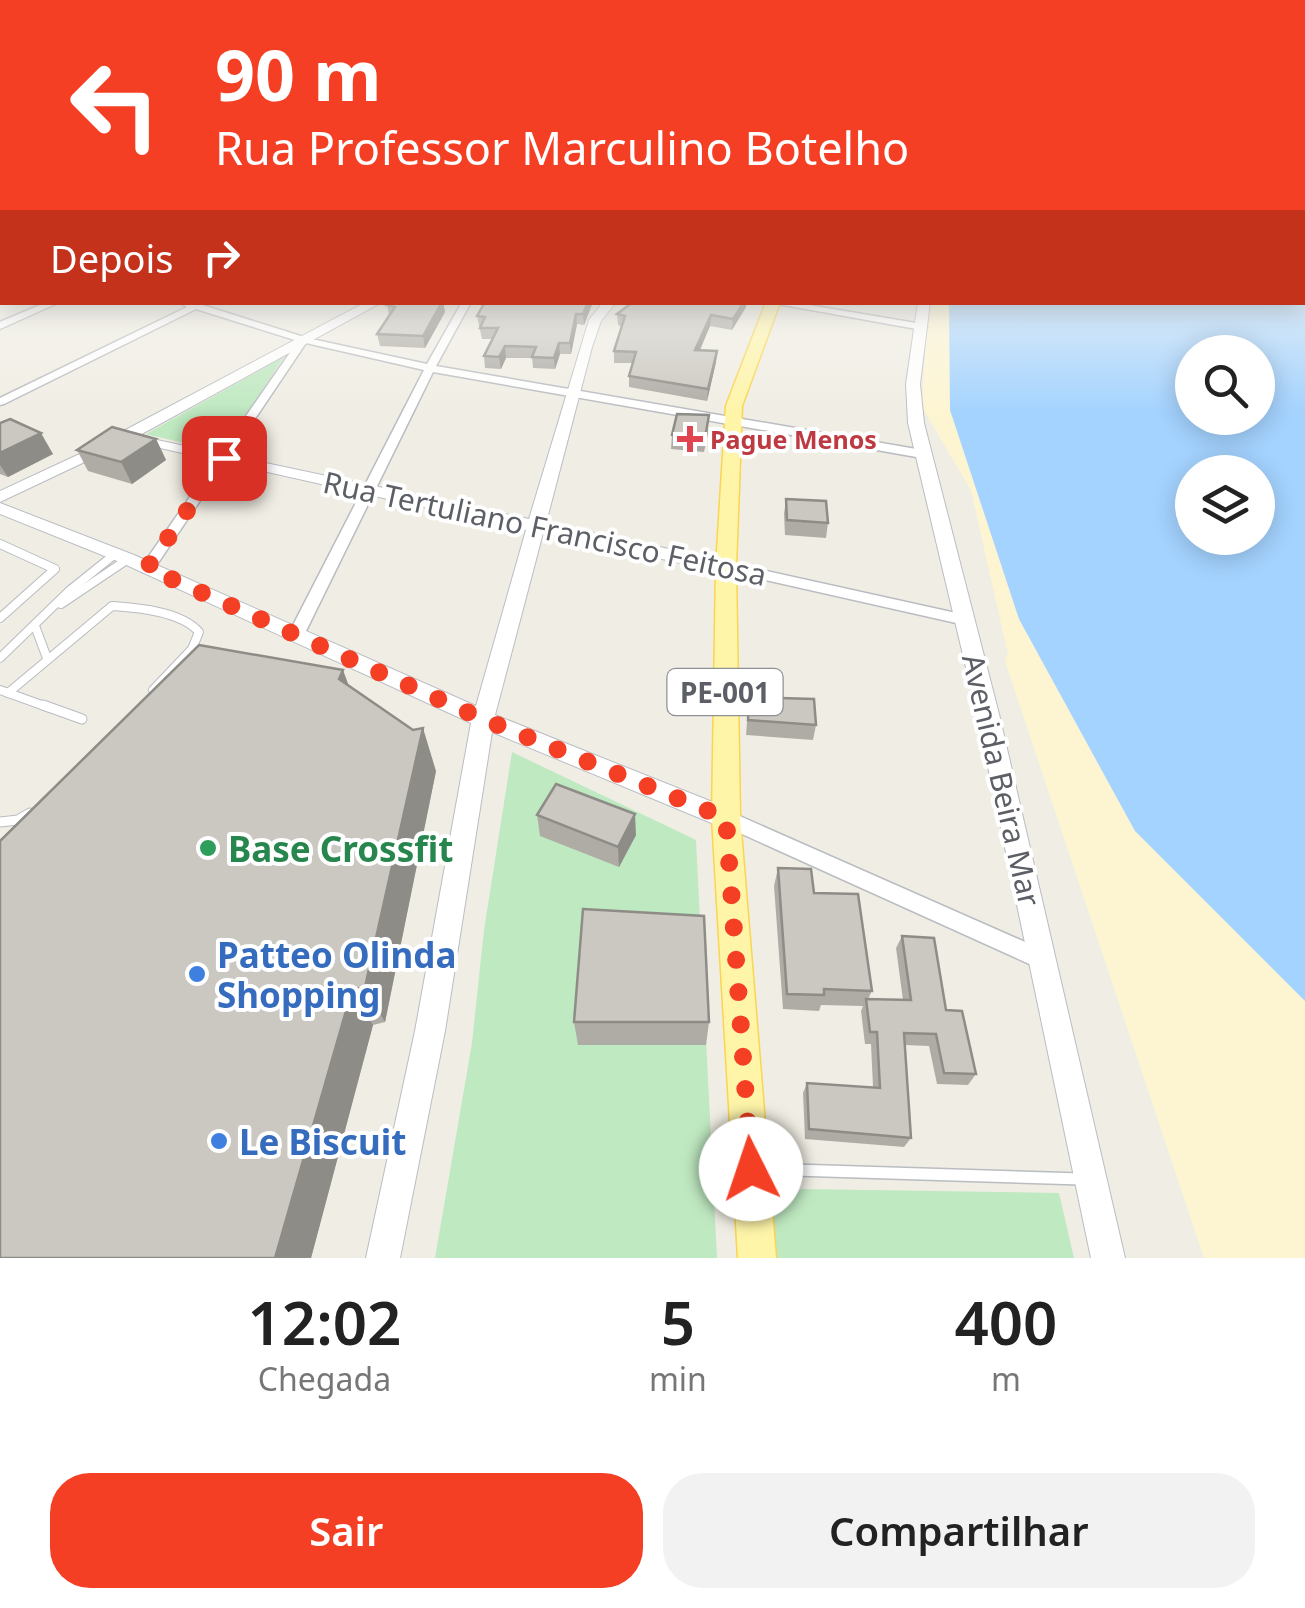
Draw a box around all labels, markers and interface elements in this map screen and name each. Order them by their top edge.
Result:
text: 90 m [215,26,382,122]
icon: left [50,40,180,170]
text: Rua Professor Marculino Botelho [215,117,909,178]
icon: right [194,230,249,285]
text: Depois [50,232,174,284]
map controls [1175,335,1275,555]
button: search [1175,335,1275,435]
pin [182,416,267,501]
place label: Pague Menos [710,422,877,456]
marker: Pague Menos [679,428,701,450]
icon: arrive [197,431,252,486]
button: layers [1175,455,1275,555]
street label: Rua Tertuliano Francisco Feitosa [320,461,770,595]
street label: Avenida Beira Mar [953,650,1051,910]
road number: PE-001 [668,669,782,715]
place label: Base Crossfit [228,825,453,872]
marker: Base Crossfit [197,837,219,859]
place label: Patteo Olinda Shopping [217,931,456,1018]
marker: Patteo Olinda Shopping [186,963,208,985]
position arrow [699,1117,803,1221]
place label: Le Biscuit [239,1118,406,1165]
marker: Le Biscuit [208,1130,230,1152]
text: 12:02 [248,1281,401,1363]
text: 5 [661,1281,695,1363]
text: 400 [954,1281,1057,1363]
text: Chegada [258,1357,391,1400]
text: min [649,1357,707,1400]
text: m [991,1357,1021,1400]
button: Sair [50,1473,643,1588]
button: Compartilhar [663,1473,1255,1588]

